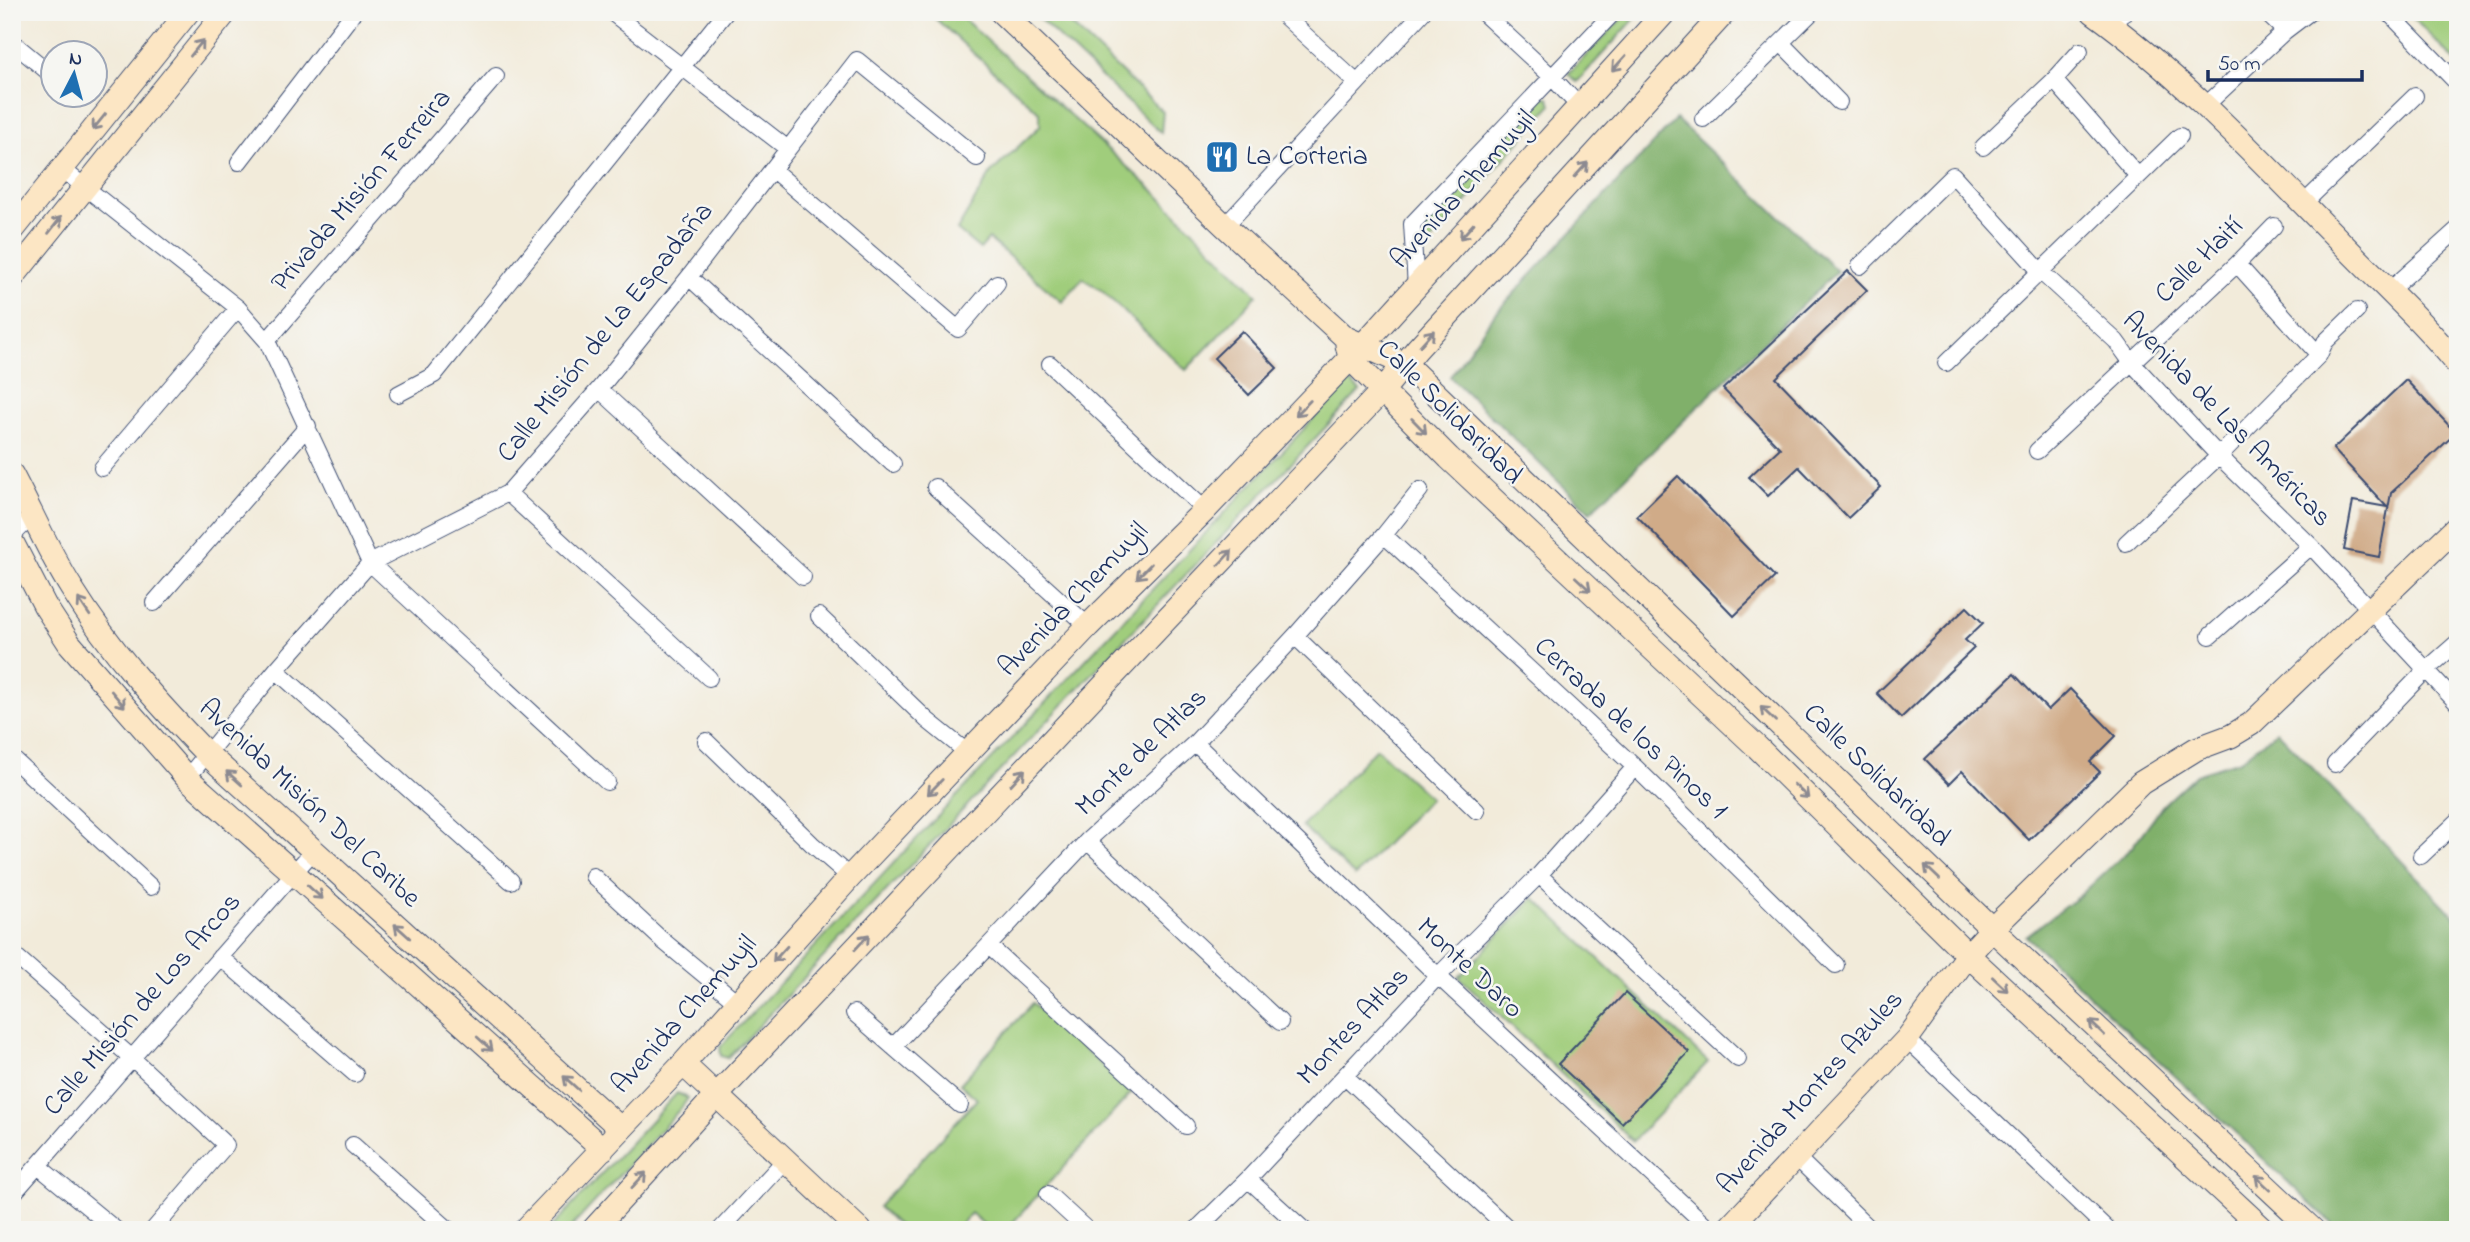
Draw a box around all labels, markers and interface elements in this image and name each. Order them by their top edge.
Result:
north arrow [38,38,108,108]
scale bar [2208,38,2362,82]
one-way arrow [190,39,205,57]
text: N [68,45,83,74]
text: 50 m [2218,50,2261,80]
one-way arrow [1611,54,1627,72]
street label: Privada Misión Ferreira [262,80,462,302]
street label: Avenida Chemuyil [1381,101,1547,279]
one-way arrow [92,113,107,131]
place label: La Corteria [1246,137,1368,178]
restaurant icon: La Corteria [1203,138,1241,176]
one-way arrow [1573,161,1589,179]
street label: Calle Misión de La Espadaña [488,194,724,472]
street label: Calle Haití [2146,208,2254,314]
one-way arrow [47,216,62,235]
one-way arrow [1459,222,1475,240]
street label: Avenida de Las Américas [2111,302,2341,538]
one-way arrow [1419,330,1436,347]
street label: Calle Solidaridad [1367,331,1532,496]
one-way arrow [1294,399,1311,416]
one-way arrow [1410,418,1427,435]
street label: Avenida Chemuyil [989,513,1159,687]
one-way arrow [1216,550,1233,567]
one-way arrow [1136,562,1153,579]
one-way arrow [1574,575,1591,592]
one-way arrow [77,598,91,618]
street label: Cerrada de los Pinos 1 [1524,628,1736,830]
street label: Monte de Atlas [1066,679,1218,827]
one-way arrow [110,690,126,708]
street label: Avenida Misión Del Caribe [189,690,430,919]
street label: Calle Solidaridad [1793,695,1960,858]
one-way arrow [1760,705,1777,722]
one-way arrow [226,769,243,786]
one-way arrow [1009,769,1026,786]
one-way arrow [927,778,944,795]
one-way arrow [1793,782,1810,799]
one-way arrow [1924,863,1941,880]
street label: Calle Misión de Los Arcos [34,884,252,1126]
one-way arrow [306,884,324,900]
street label: Monte Daro [1406,909,1532,1029]
one-way arrow [394,922,411,939]
street label: Avenida Chemuyil [602,926,768,1104]
one-way arrow [853,934,870,951]
one-way arrow [772,945,788,963]
street label: Montes Atlas [1288,958,1420,1096]
one-way arrow [1991,975,2008,992]
street label: Avenida Montes Azules [1708,982,1914,1204]
one-way arrow [2088,1020,2106,1036]
one-way arrow [476,1036,494,1052]
one-way arrow [563,1075,580,1092]
one-way arrow [631,1171,647,1189]
one-way arrow [2255,1175,2272,1192]

